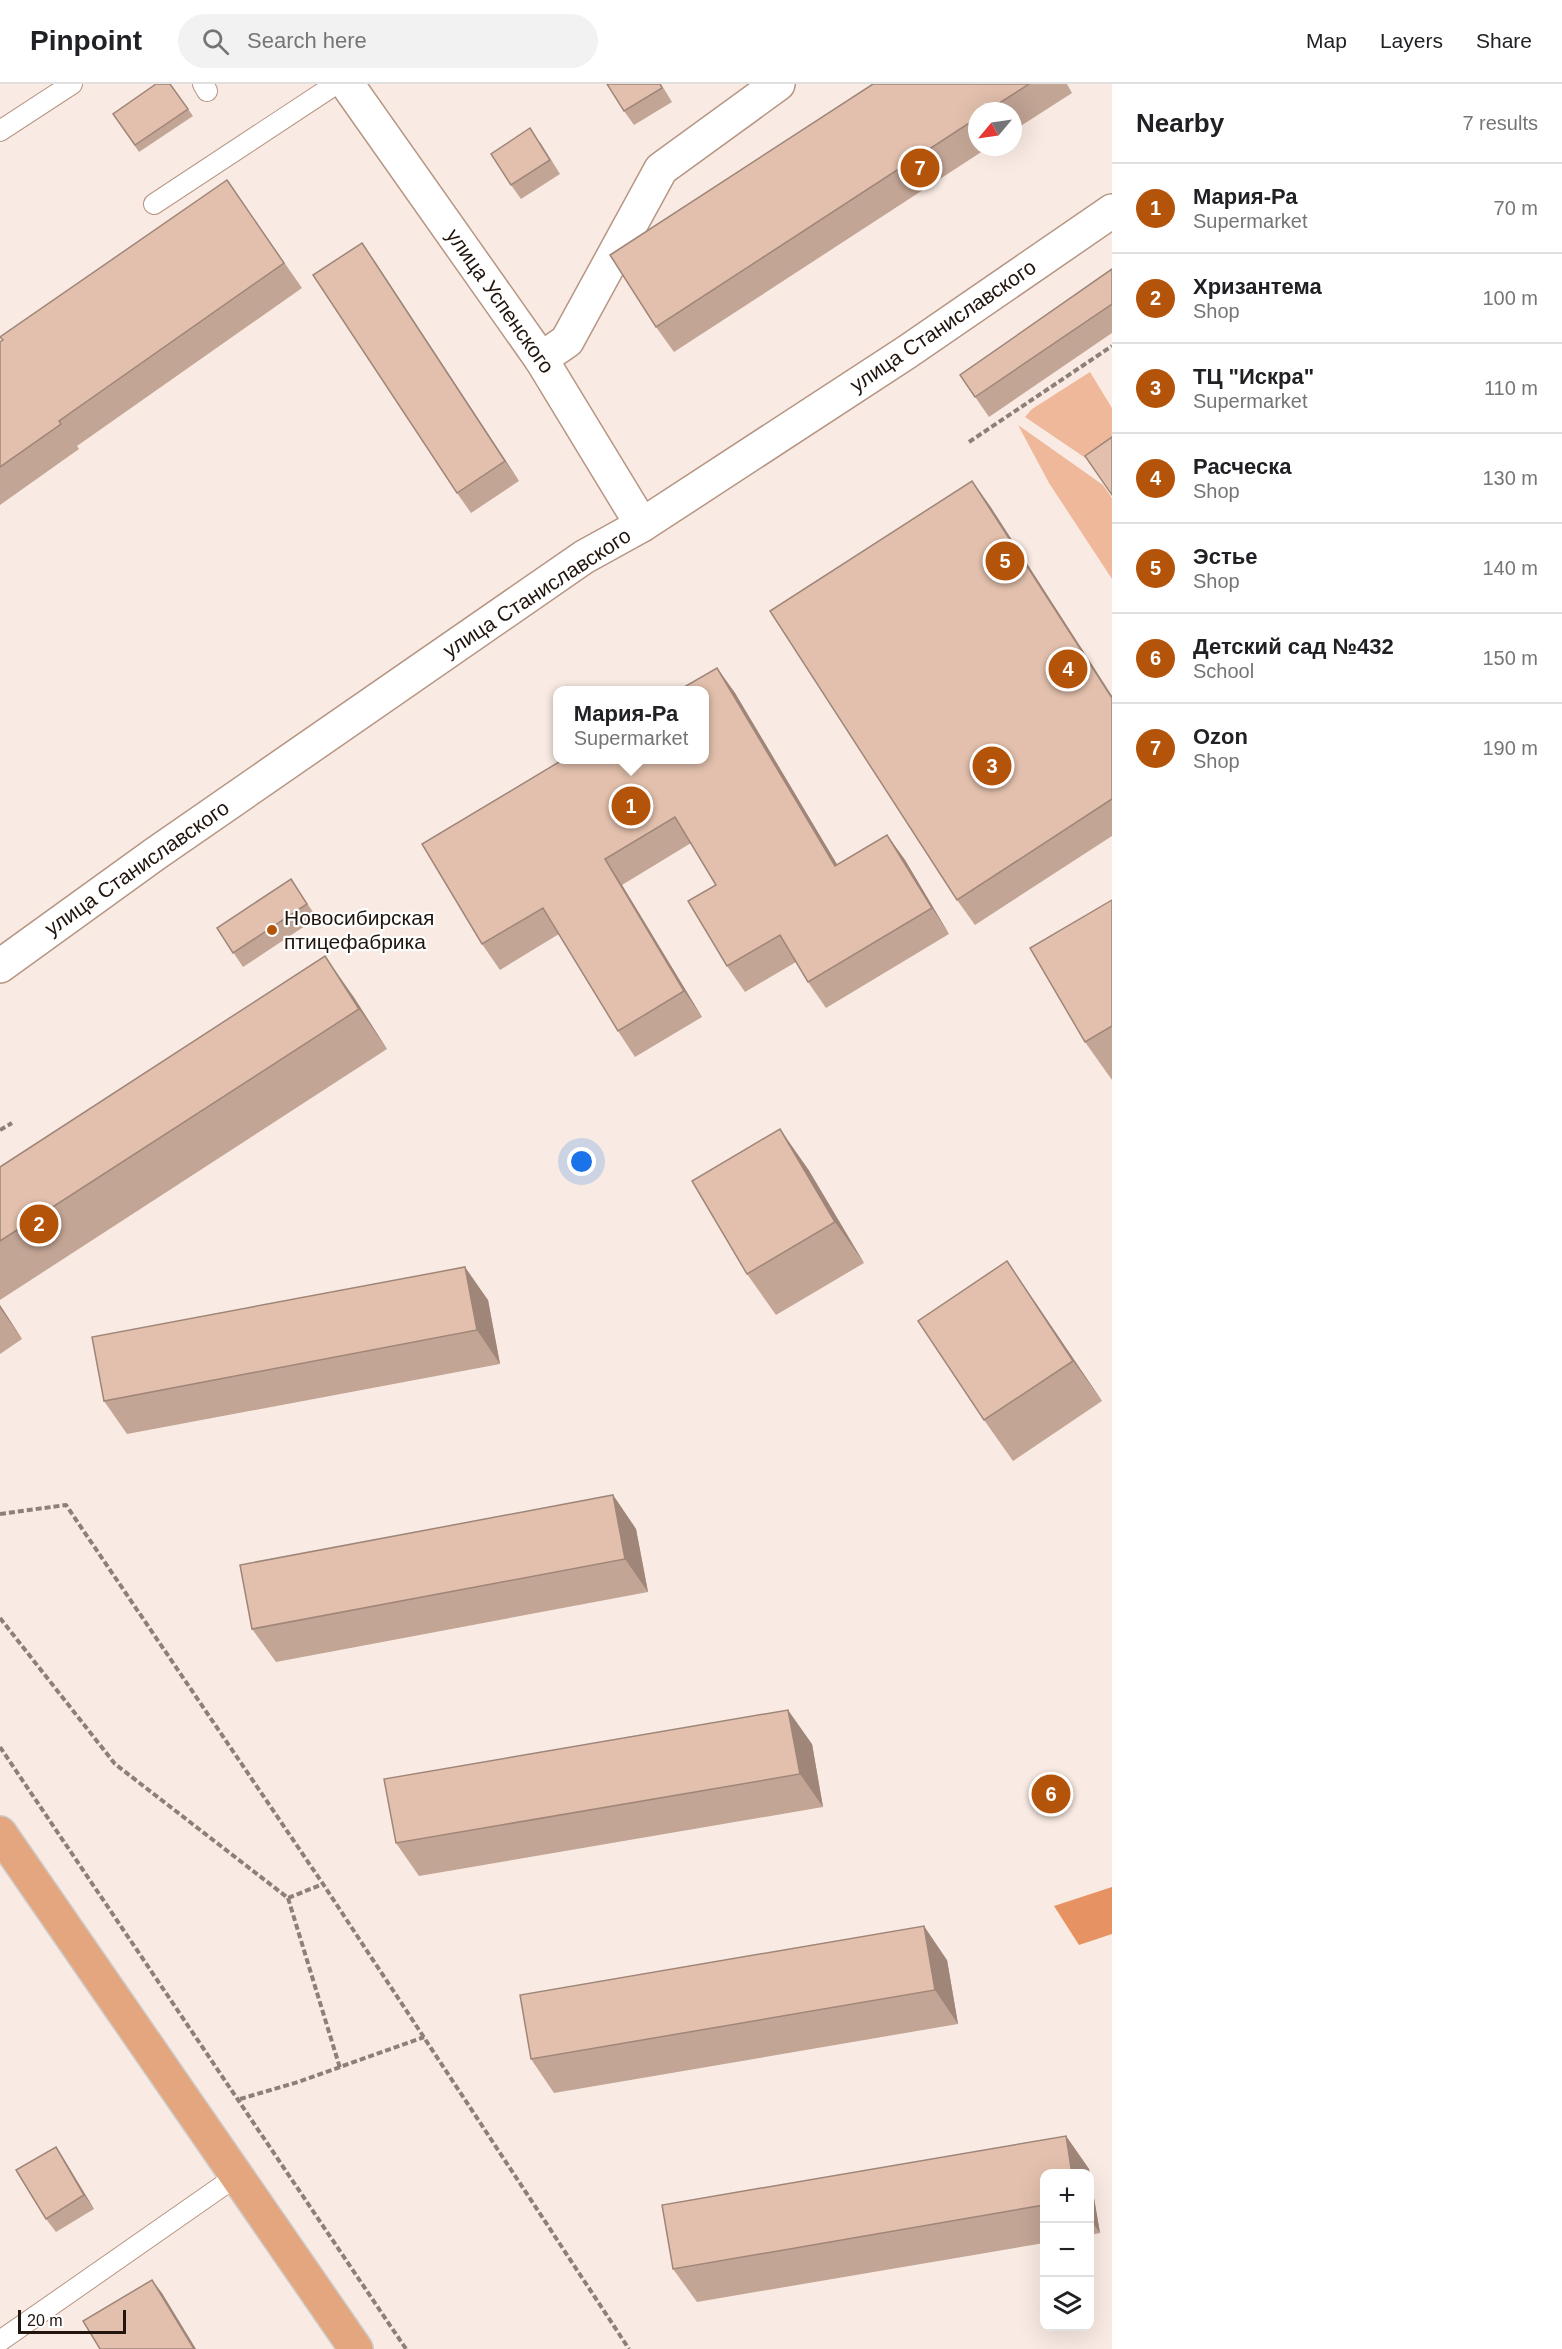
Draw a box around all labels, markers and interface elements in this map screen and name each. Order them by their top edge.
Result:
search box [178,14,598,68]
text: Pinpoint [30,25,142,56]
icon: search [199,25,232,58]
text: Search here [247,28,367,53]
text: Map [1306,29,1347,52]
text: Layers [1380,29,1443,52]
text: Share [1476,29,1532,52]
north arrow [968,102,1022,156]
text: Nearby [1136,108,1224,138]
text: 7 results [1462,112,1538,134]
pin: 7 [900,146,940,190]
text: Мария-Ра [1193,184,1298,209]
text: 1 [1150,197,1161,219]
text: 70 m [1494,197,1538,219]
text: Supermarket [1193,210,1308,232]
street label: улица Успенского [442,224,559,377]
street label: улица Станиславского [846,255,1040,396]
text: Хризантема [1193,274,1322,299]
text: 2 [1150,287,1161,309]
text: 100 m [1482,287,1538,309]
text: Shop [1193,300,1240,322]
text: ТЦ "Искра" [1193,364,1314,389]
text: 3 [1150,377,1161,399]
text: 110 m [1484,377,1538,399]
text: Supermarket [1193,390,1308,412]
text: Расческа [1193,454,1291,479]
text: 4 [1150,467,1161,489]
text: 130 m [1482,467,1538,489]
text: Shop [1193,480,1240,502]
street label: улица Станиславского [439,523,635,662]
pin: 5 [986,538,1024,584]
text: Эстье [1193,544,1257,569]
text: 5 [1150,557,1161,579]
text: 140 m [1482,557,1538,579]
text: Shop [1193,570,1240,592]
text: Детский сад №432 [1193,634,1394,659]
pin: 4 [1048,646,1088,692]
text: 6 [1150,647,1161,669]
text: 150 m [1482,647,1538,669]
text: School [1193,660,1254,682]
popup [553,686,709,764]
text: Мария-Ра [574,701,678,726]
text: Ozon [1193,724,1248,749]
text: Supermarket [574,727,688,749]
text: 7 [1150,737,1161,759]
text: 190 m [1482,737,1538,759]
pin: 3 [972,744,1012,788]
text: Shop [1193,750,1240,772]
pin: 1 [612,784,650,828]
street label: улица Станиславского [40,795,233,940]
place label: Новосибирская птицефабрика [284,906,434,953]
marker: Новосибирская птицефабрика [265,923,279,937]
your location [567,1147,596,1176]
pin: 2 [20,1202,58,1246]
pin: 6 [1032,1772,1070,1816]
map controls [1040,2169,1094,2331]
button: + [1040,2169,1094,2223]
button: − [1040,2223,1094,2277]
button: layers [1040,2277,1094,2331]
scale bar [18,2307,126,2334]
text: 20 m [27,2312,63,2329]

